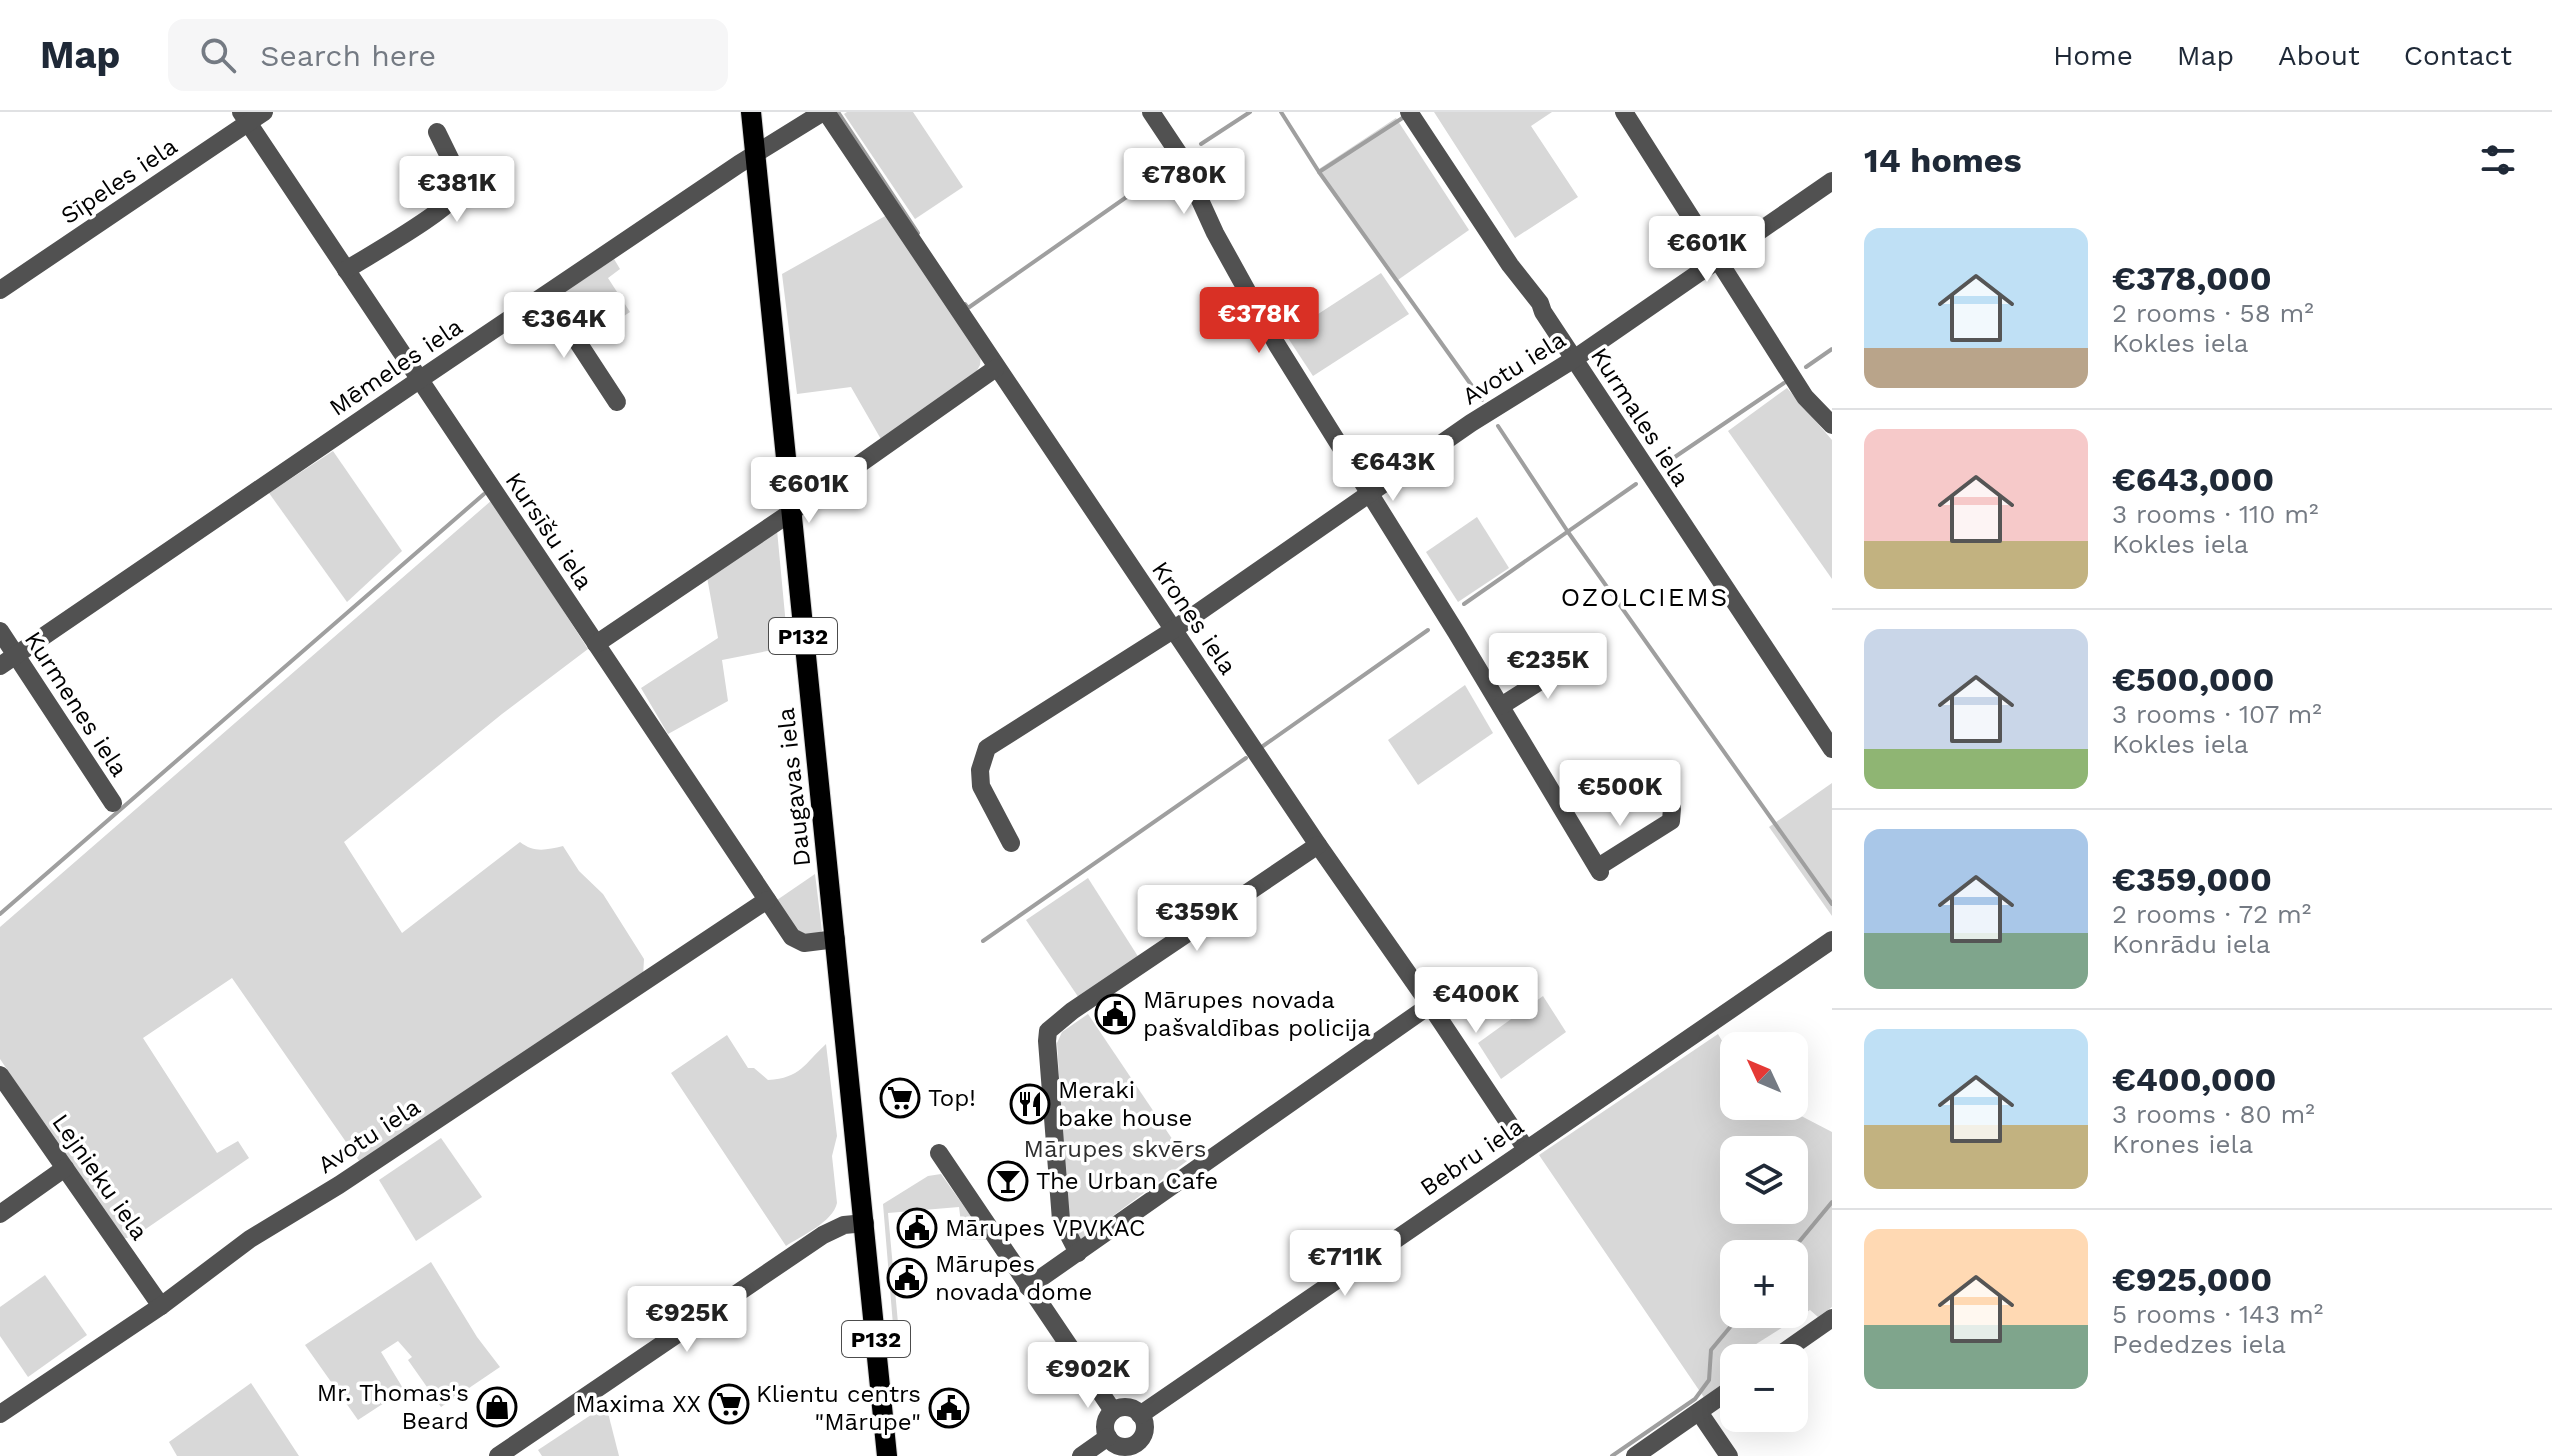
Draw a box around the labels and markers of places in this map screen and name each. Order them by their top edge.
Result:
pin: €780K [1128,148,1240,216]
pin: €381K [401,156,513,224]
pin: €601K [1651,216,1763,284]
pin: €378K [1203,287,1315,355]
pin: €364K [508,292,620,360]
pin: €643K [1337,435,1449,503]
pin: €601K [753,457,865,525]
pin: €235K [1492,633,1604,701]
pin: €500K [1564,760,1676,828]
pin: €359K [1141,885,1253,953]
pin: €400K [1420,967,1532,1035]
place label: Mārupes novada pašvaldības policija [1143,986,1371,1042]
public building icon: Mārupes novada pašvaldības policija [1094,993,1136,1035]
place label: Meraki bake house [1058,1076,1192,1132]
supermarket icon: Top! [879,1077,921,1119]
restaurant icon: Meraki bake house [1009,1083,1051,1125]
place label: Top! [928,1084,976,1112]
bar icon: The Urban Cafe [987,1160,1029,1202]
place label: The Urban Cafe [1036,1167,1218,1195]
public building icon: Mārupes VPVKAC [896,1207,938,1249]
place label: Mārupes VPVKAC [945,1214,1146,1242]
pin: €711K [1289,1230,1401,1298]
place label: Mārupes novada dome [935,1250,1092,1306]
public building icon: Mārupes novada dome [886,1257,928,1299]
pin: €925K [631,1286,743,1354]
pin: €902K [1032,1342,1144,1410]
place label: Mr. Thomas's Beard [317,1379,469,1435]
place label: Klientu centrs "Mārupe" [756,1380,921,1436]
supermarket icon: Maxima XX [708,1383,750,1425]
shop icon: Mr. Thomas's Beard [476,1386,518,1428]
public building icon: Klientu centrs "Mārupe" [928,1387,970,1429]
place label: Maxima XX [575,1390,701,1418]

